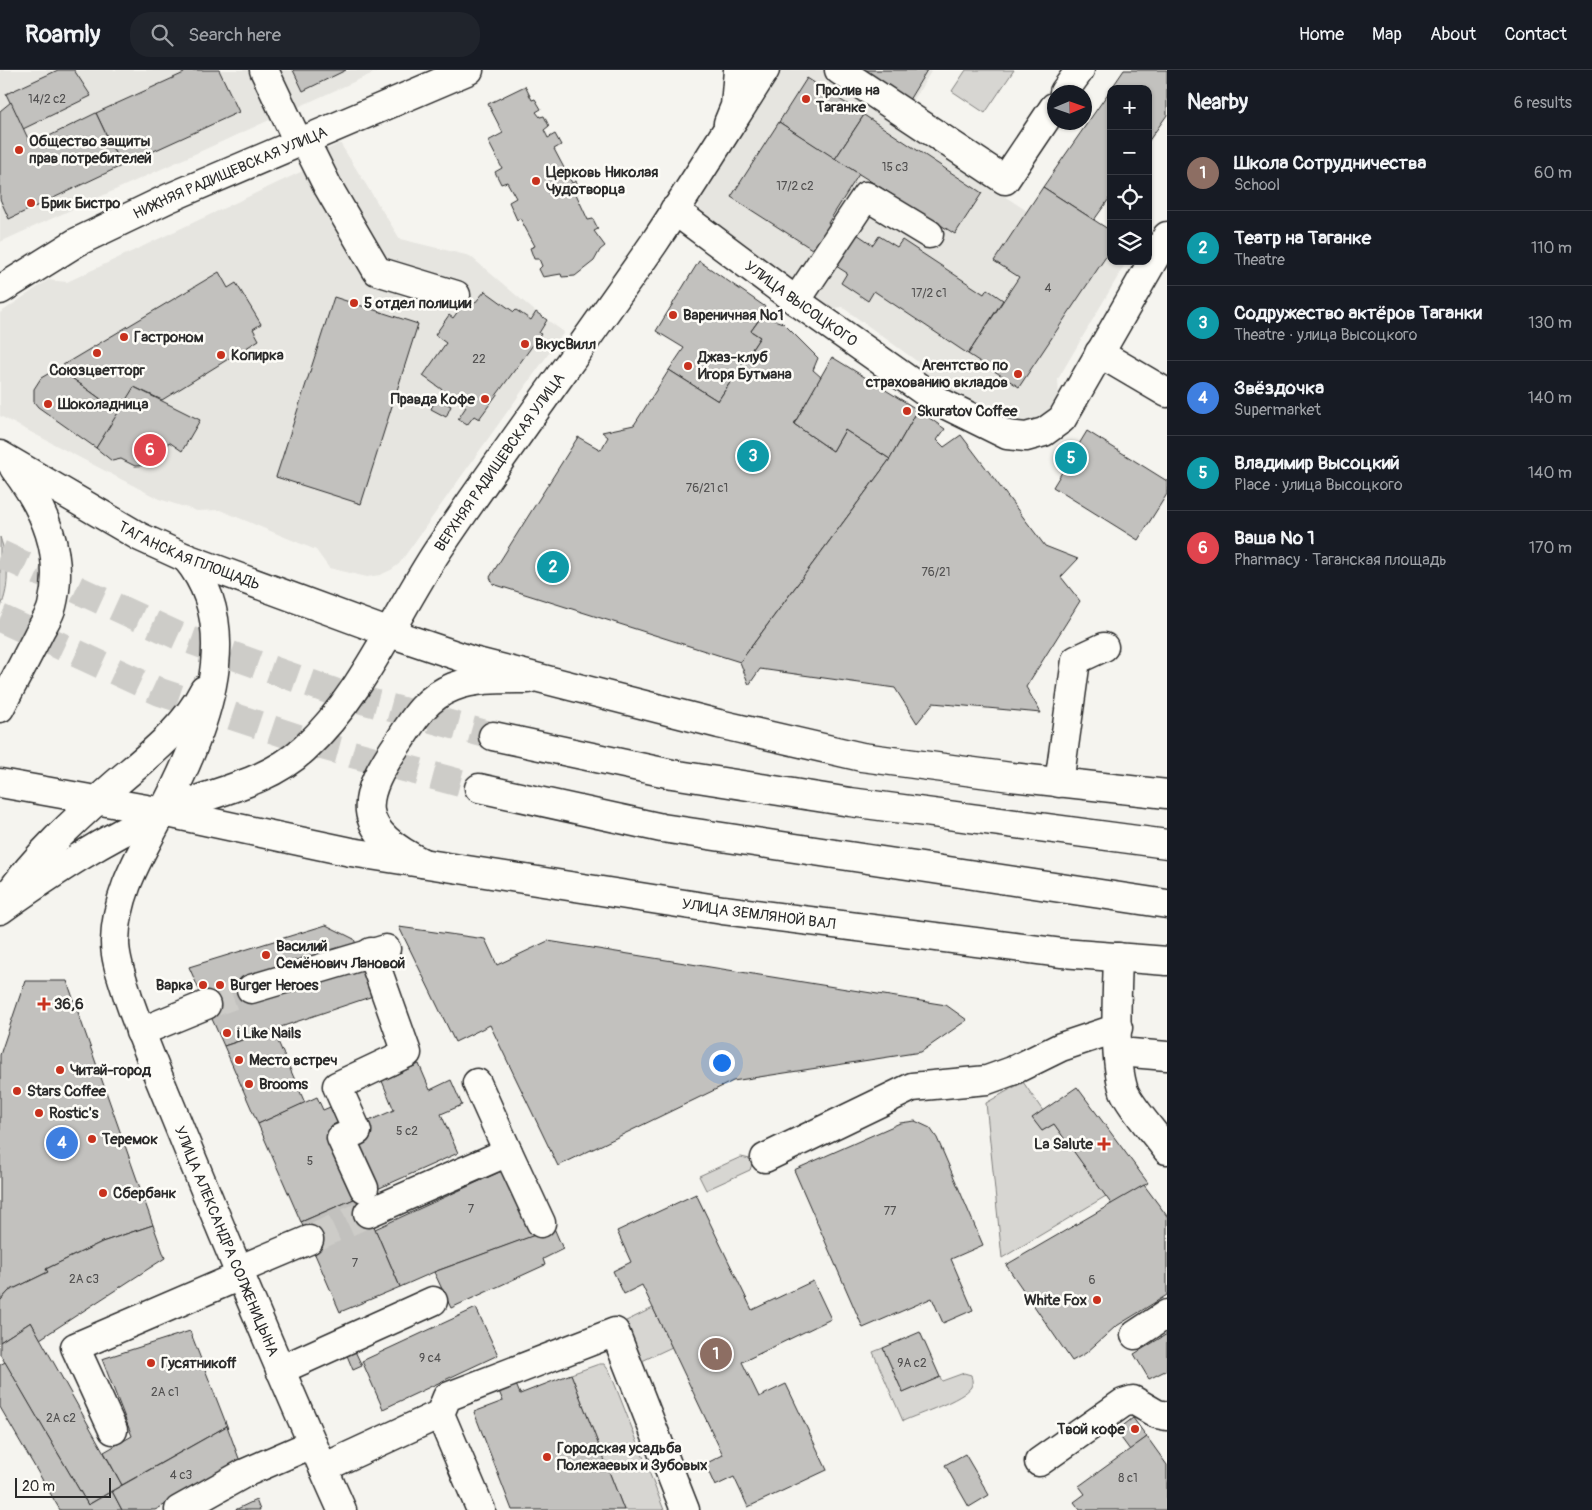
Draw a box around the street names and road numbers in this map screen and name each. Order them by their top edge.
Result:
street label: НИЖНЯЯ РАДИЩЕВСКАЯ УЛИЦА [130,122,331,224]
street label: УЛИЦА ВЫСОЦКОГО [741,257,861,351]
street label: ВЕРХНЯЯ РАДИЩЕВСКАЯ УЛИЦА [431,369,569,555]
street label: ТАГАНСКАЯ ПЛОЩАДЬ [115,517,263,595]
street label: УЛИЦА ЗЕМЛЯНОЙ ВАЛ [680,895,837,934]
street label: УЛИЦА АЛЕКСАНДРА СОЛЖЕНИЦЫНА [170,1123,283,1360]

